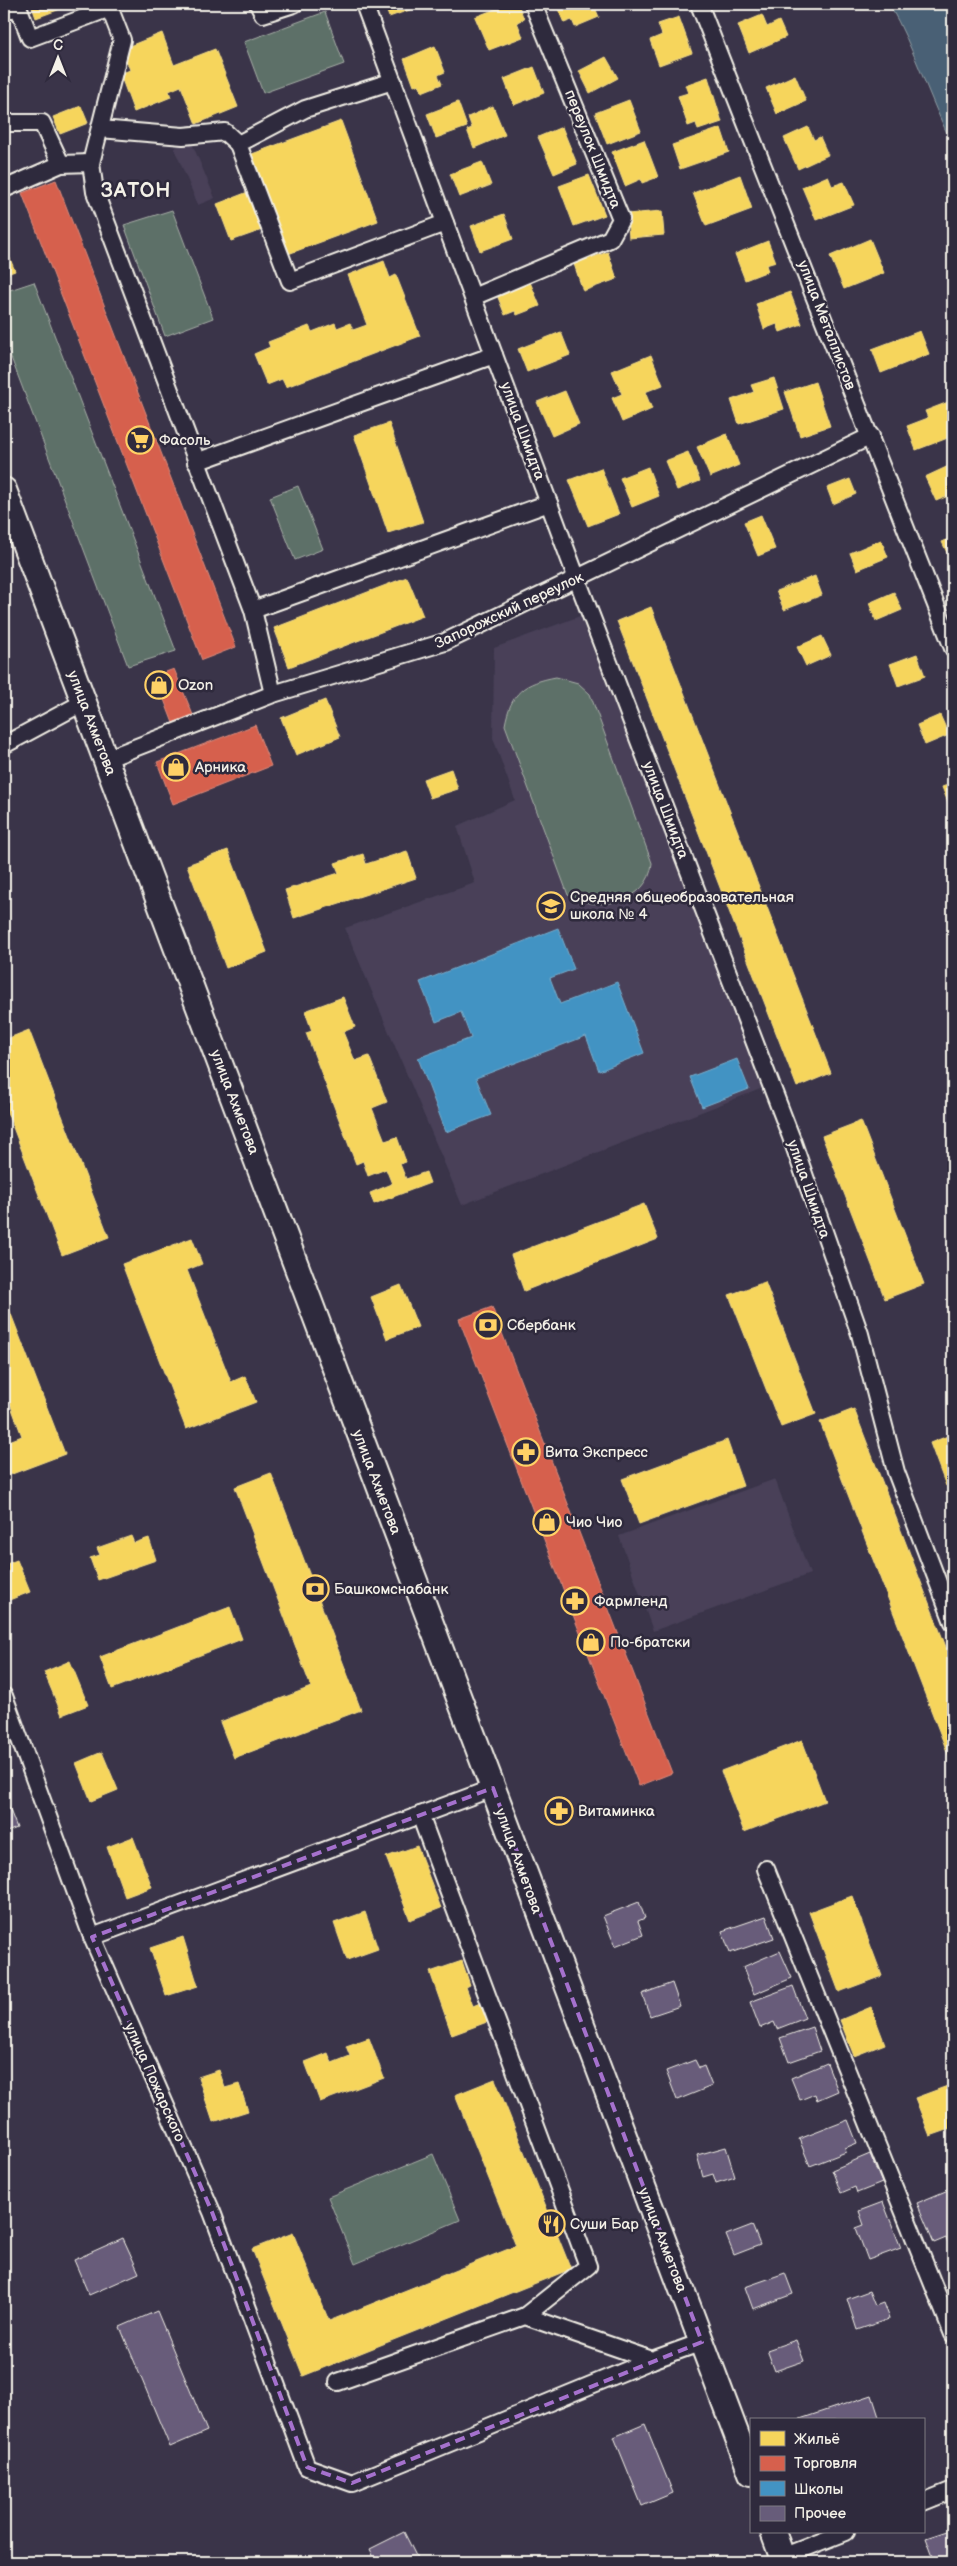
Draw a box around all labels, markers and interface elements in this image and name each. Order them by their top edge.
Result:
north arrow [32,32,82,82]
text: С [53,37,63,54]
street label: переулок Шмидта [560,87,625,212]
district label: ЗАТОН [101,179,171,203]
street label: улица Металлистов [793,258,860,393]
street label: улица Шмидта [496,380,549,483]
supermarket icon: Фасоль [125,425,155,455]
place label: Фасоль [159,431,211,450]
street label: Запорожский переулок [432,568,587,653]
street label: улица Ахметова [63,668,120,778]
shop icon: Ozon [144,670,174,700]
place label: Ozon [178,676,213,695]
shop icon: Арника [161,752,191,782]
place label: Арника [194,758,246,777]
street label: улица Шмидта [638,759,693,862]
place label: Средняя общеобразовательная школа № 4 [570,888,794,924]
school or university icon: Средняя общеобразовательная школа № 4 [536,891,566,921]
street label: улица Ахметова [206,1047,263,1157]
street label: улица Шмидта [783,1137,834,1241]
bank icon: Сбербанк [473,1310,503,1340]
place label: Сбербанк [507,1316,576,1335]
street label: улица Ахметова [348,1427,405,1537]
pharmacy icon: Вита Экспресс [511,1437,541,1467]
place label: Вита Экспресс [545,1443,649,1462]
shop icon: Чио Чио [532,1507,562,1537]
place label: Чио Чио [566,1513,623,1532]
bank icon: Башкомснабанк [300,1574,330,1604]
place label: Башкомснабанк [334,1580,449,1599]
pharmacy icon: Фармленд [560,1586,590,1616]
place label: Фармленд [594,1592,667,1611]
shop icon: По-братски [576,1627,606,1657]
place label: По-братски [610,1633,691,1652]
pharmacy icon: Витаминка [544,1796,574,1826]
place label: Витаминка [578,1802,655,1821]
street label: улица Ахметова [491,1806,546,1917]
street label: улица Пожарского [120,2020,189,2145]
street label: улица Ахметова [634,2185,691,2295]
restaurant icon: Суши Бар [536,2209,566,2239]
place label: Суши Бар [570,2215,639,2234]
legend [750,2418,924,2534]
text: Жильё [794,2430,840,2449]
text: Торговля [794,2454,857,2473]
text: Школы [794,2480,843,2499]
text: Прочее [794,2504,846,2523]

